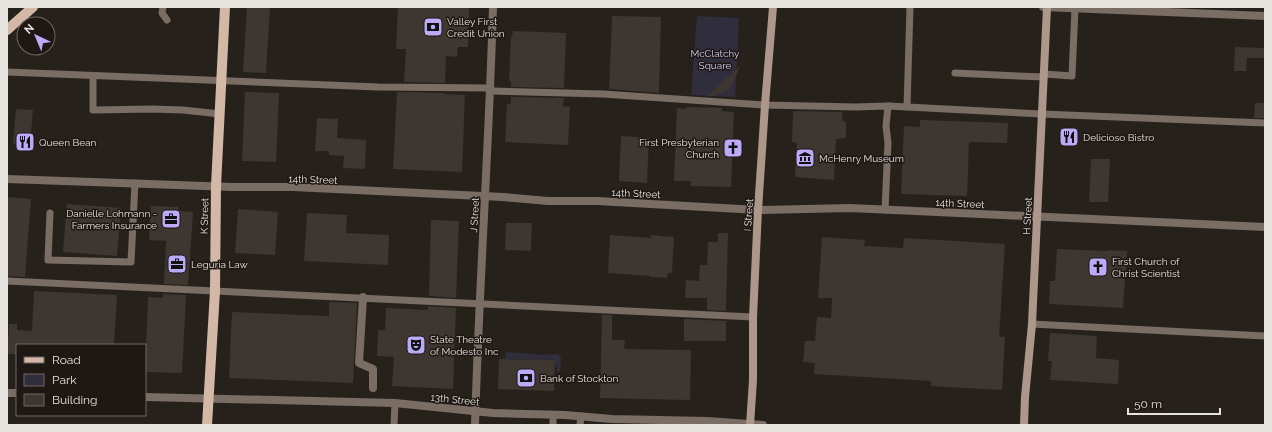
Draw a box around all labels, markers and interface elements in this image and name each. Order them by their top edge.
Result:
north arrow [16,16,56,56]
bank icon: Valley First Credit Union [422,16,444,38]
place label: Valley First Credit Union [447,16,505,39]
text: N [22,22,37,37]
park label: McClatchy Square [690,48,740,71]
restaurant icon: Delicioso Bistro [1058,126,1080,148]
restaurant icon: Queen Bean [14,131,36,153]
place label: Delicioso Bistro [1083,132,1154,143]
place label: Queen Bean [39,137,97,148]
place label: First Presbyterian Church [639,137,719,160]
church icon: First Presbyterian Church [722,137,744,159]
museum icon: McHenry Museum [794,147,816,169]
place label: McHenry Museum [819,153,904,164]
street label: 14th Street [288,173,338,186]
street label: 14th Street [611,187,661,200]
street label: H Street [1021,196,1034,235]
street label: K Street [199,197,210,234]
street label: J Street [468,197,481,233]
street label: 14th Street [935,197,985,210]
street label: I Street [742,198,755,232]
place label: Danielle Lohmann - Farmers Insurance [66,208,157,231]
office icon: Danielle Lohmann - Farmers Insurance [160,208,182,230]
office icon: Leguria Law [166,253,188,275]
church icon: First Church of Christ Scientist [1087,256,1109,278]
place label: First Church of Christ Scientist [1112,256,1181,279]
place label: Leguria Law [191,259,248,270]
theatre icon: State Theatre of Modesto Inc [405,334,427,356]
place label: State Theatre of Modesto Inc [430,334,499,357]
legend [16,344,146,416]
text: Road [52,353,81,367]
bank icon: Bank of Stockton [515,367,537,389]
text: Park [52,373,77,387]
place label: Bank of Stockton [540,373,618,384]
scale bar [1128,390,1220,416]
street label: 13th Street [430,391,481,408]
text: Building [52,393,98,407]
text: 50 m [1134,397,1162,411]

